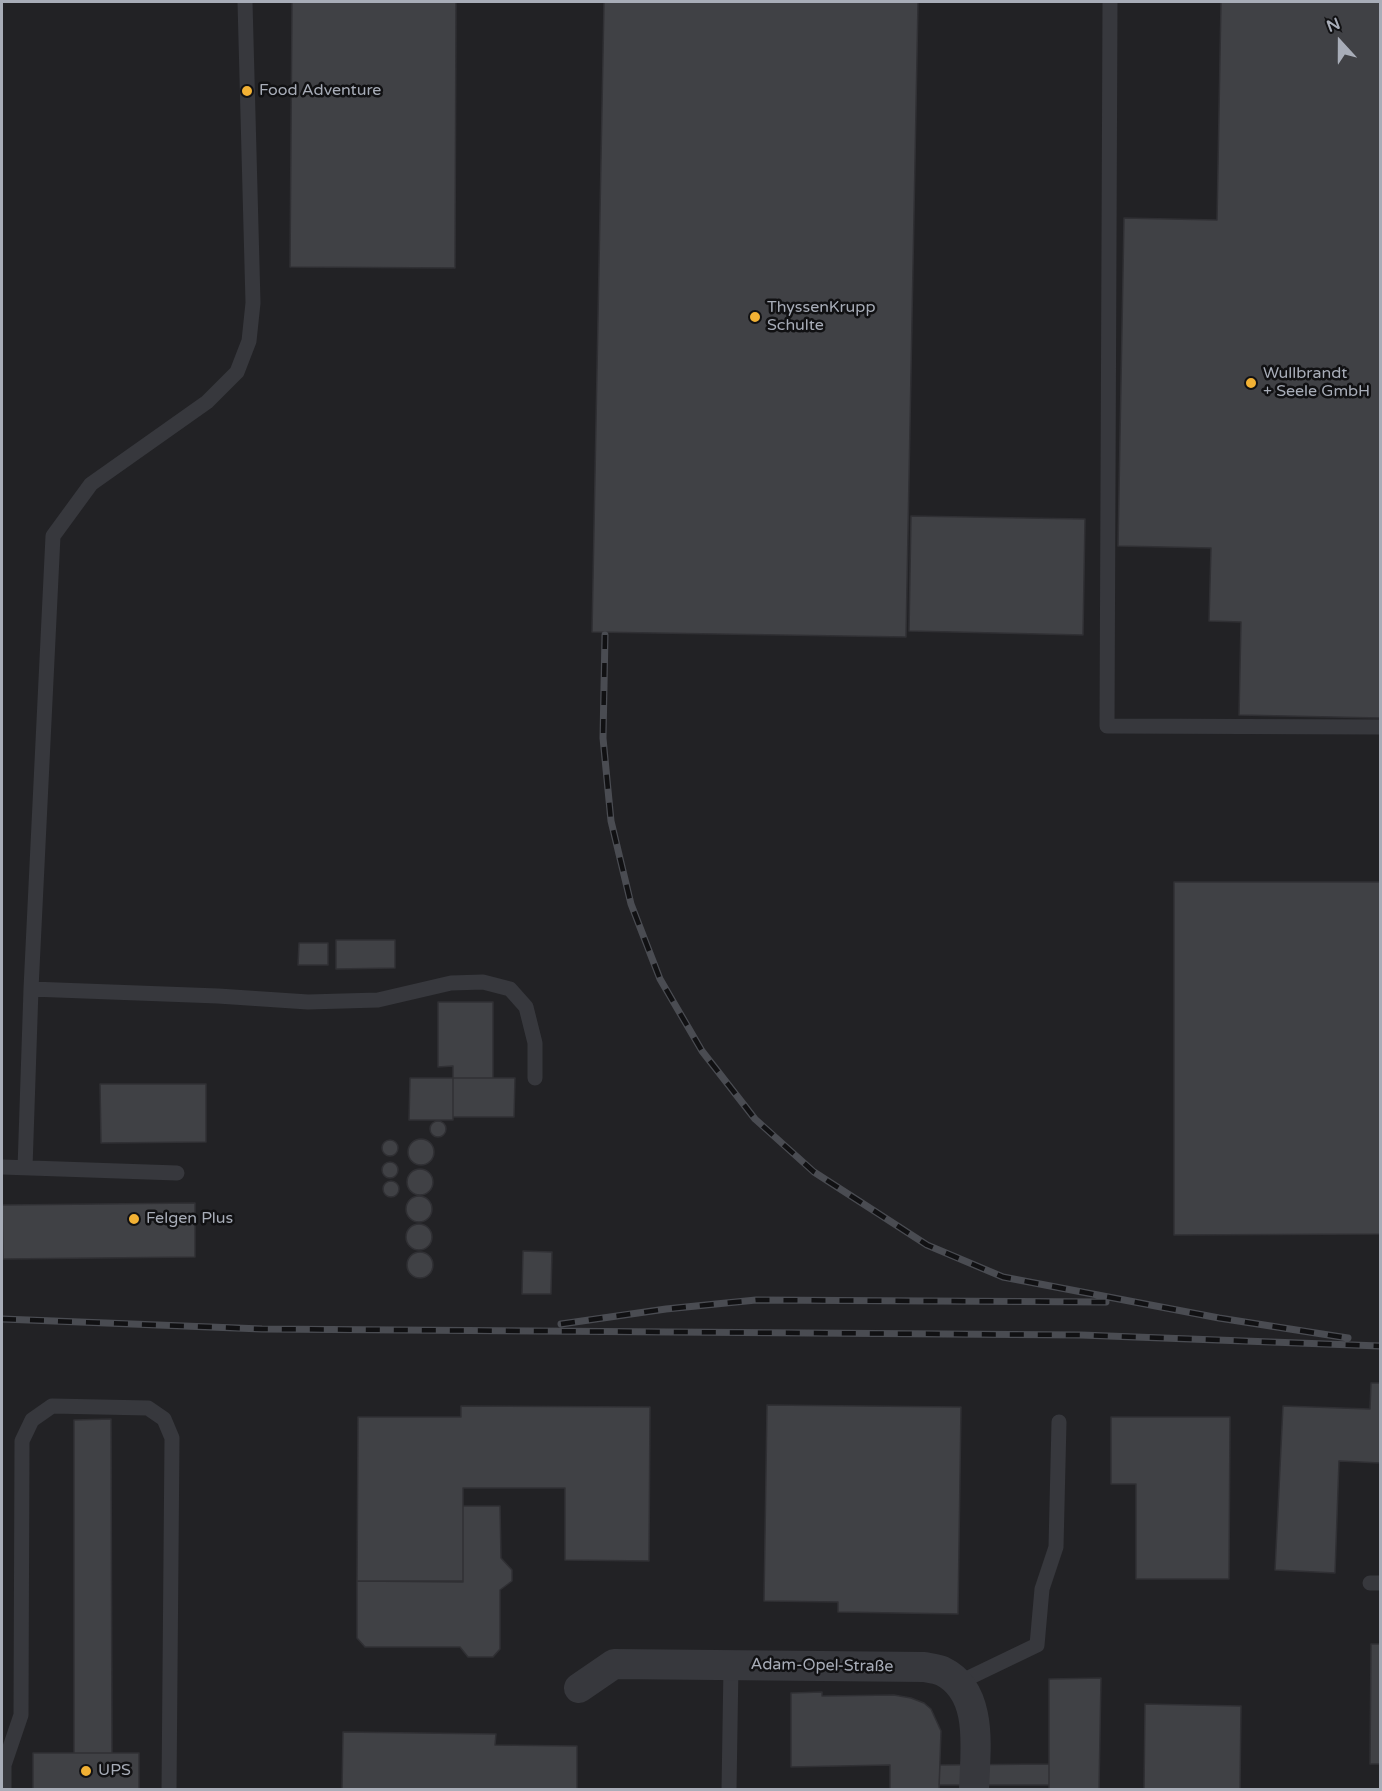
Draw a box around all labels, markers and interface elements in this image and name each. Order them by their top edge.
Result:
north arrow [1310,12,1370,72]
text: N [1324,14,1343,37]
place label: Food Adventure [259,81,381,101]
marker: Food Adventure [240,84,254,98]
place label: ThyssenKrupp Schulte [767,298,876,336]
marker: ThyssenKrupp Schulte [748,310,762,324]
place label: Wullbrandt + Seele GmbH [1263,364,1370,402]
marker: Wullbrandt + Seele GmbH [1244,376,1258,390]
place label: Felgen Plus [146,1209,233,1229]
marker: Felgen Plus [127,1212,141,1226]
street label: Adam-Opel-Straße [750,1655,894,1677]
place label: UPS [98,1761,131,1781]
marker: UPS [79,1764,93,1778]

